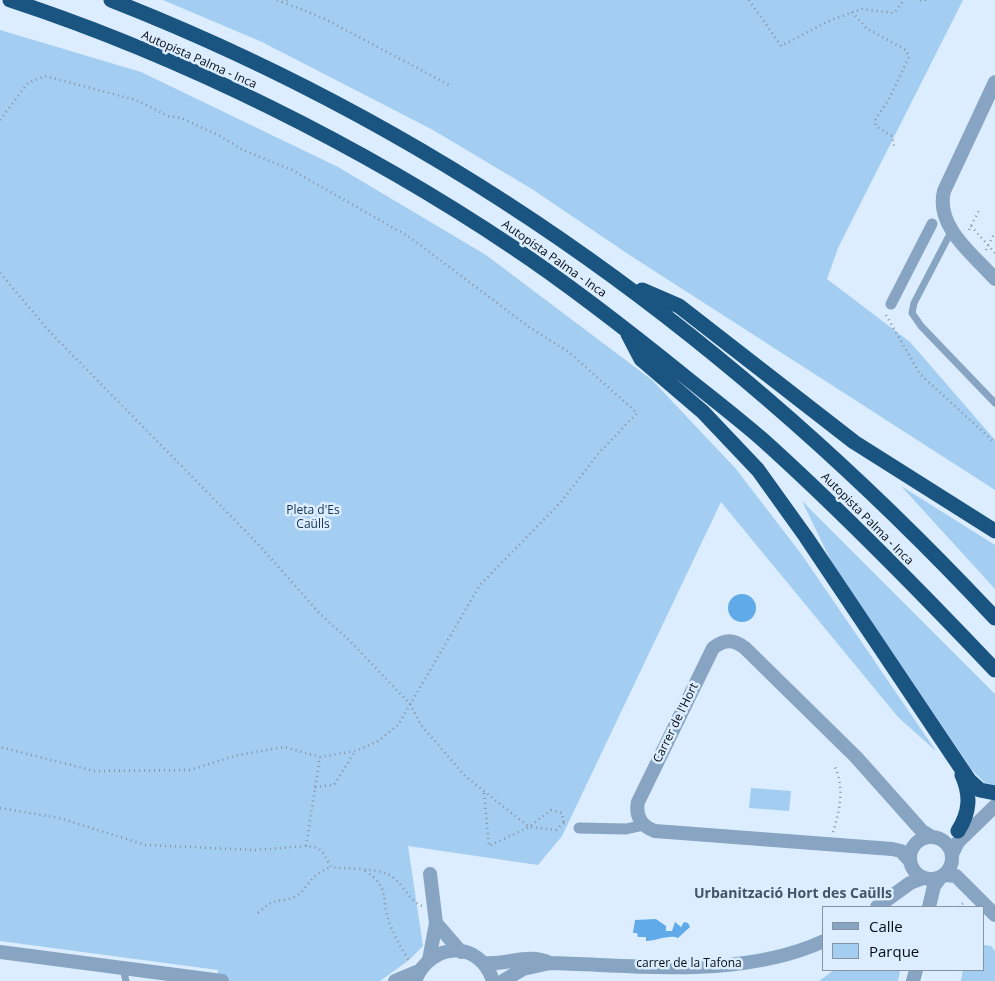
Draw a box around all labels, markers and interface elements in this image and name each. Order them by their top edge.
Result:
street label: Autopista Palma - Inca [139,28,259,92]
street label: Autopista Palma - Inca [499,217,609,301]
street label: Autopista Palma - Inca [818,470,916,568]
park label: Pleta d'Es Caülls [286,504,340,532]
street label: Carrer de l'Hort [650,681,702,765]
district label: Urbanització Hort des Caülls [694,886,892,902]
legend [822,906,985,971]
text: Calle [869,916,903,936]
text: Parque [869,941,919,961]
street label: carrer de la Tafona [636,957,742,971]

